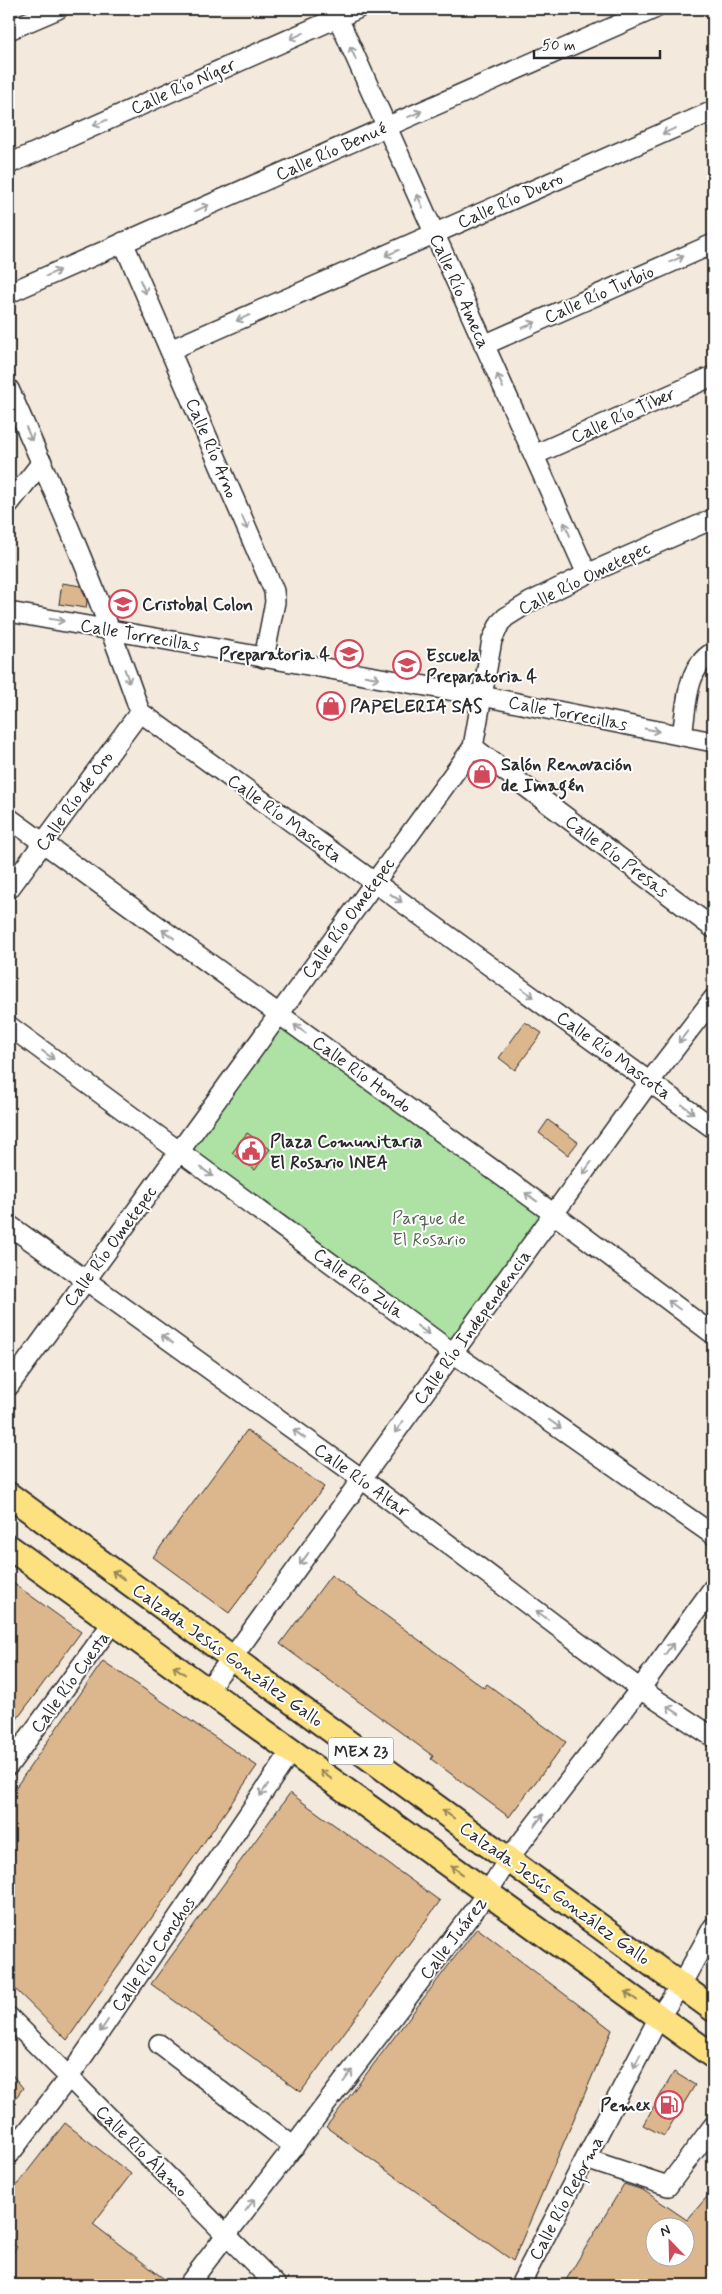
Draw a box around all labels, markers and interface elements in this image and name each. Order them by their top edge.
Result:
scale bar [534,28,661,60]
one-way arrow [290,31,305,41]
text: 50 m [542,36,576,56]
one-way arrow [348,46,357,61]
street label: Calle Río Níger [127,53,240,121]
one-way arrow [407,108,422,118]
street label: Calle Río Benué [272,117,391,187]
one-way arrow [93,119,108,128]
one-way arrow [662,126,677,136]
street label: Calle Río Duero [454,167,567,235]
one-way arrow [414,194,424,209]
one-way arrow [194,202,209,212]
street label: Calle Río Ameca [423,230,495,353]
one-way arrow [385,248,400,258]
one-way arrow [669,254,684,264]
street label: Calle Río Turbio [541,260,658,330]
one-way arrow [45,268,60,278]
one-way arrow [138,279,148,294]
one-way arrow [236,314,251,324]
one-way arrow [521,320,536,330]
one-way arrow [495,374,505,389]
street label: Calle Río Tíber [567,382,680,450]
street label: Calle Río Arno [179,395,243,502]
one-way arrow [24,426,34,441]
one-way arrow [241,515,251,530]
one-way arrow [561,522,571,537]
street label: Calle Río Ometepec [514,537,654,621]
school or university icon: Cristobal Colon [108,589,138,619]
place label: Cristobal Colon [142,593,253,617]
street label: Calle Torrecillas [78,614,201,658]
one-way arrow [48,616,64,626]
school or university icon: Preparatoria 4 [334,639,364,669]
place label: Preparatoria 4 [219,643,331,667]
place label: Escuela Preparatoria 4 [426,644,537,689]
school or university icon: Escuela Preparatoria 4 [392,650,422,680]
one-way arrow [123,668,132,683]
one-way arrow [363,673,379,683]
shop icon: PAPELERIA SAS [316,691,346,721]
street label: Calle Torrecillas [506,691,629,737]
place label: PAPELERIA SAS [350,695,483,719]
one-way arrow [643,726,659,735]
street label: Calle Río de Oro [30,747,119,856]
place label: Salón Renovación de Imagén [501,753,632,800]
shop icon: Salón Renovación de Imagén [467,759,497,789]
street label: Calle Río Mascota [222,769,347,869]
street label: Calle Río Presas [560,810,673,904]
street label: Calle Río Ometepec [297,853,401,984]
one-way arrow [389,893,403,903]
one-way arrow [161,929,175,939]
one-way arrow [521,988,535,998]
street label: Calle Río Mascota [551,1006,676,1106]
one-way arrow [293,1024,307,1034]
street label: Calle Río Hondo [307,1031,416,1119]
one-way arrow [678,1031,689,1044]
one-way arrow [41,1050,55,1060]
one-way arrow [681,1104,695,1114]
place label: Plaza Comunitaria El Rosario INEA [270,1130,422,1175]
public building icon: Plaza Comunitaria El Rosario INEA [236,1136,266,1166]
one-way arrow [582,1161,592,1175]
one-way arrow [200,1167,214,1177]
street label: Calle Río Ometepec [59,1181,163,1312]
one-way arrow [525,1191,538,1202]
park label: Parque de El Rosario [392,1207,466,1252]
street label: Calle Río Zula [308,1243,409,1325]
street label: Calle Río Independencia [409,1245,537,1410]
one-way arrow [668,1299,681,1310]
one-way arrow [416,1325,430,1335]
one-way arrow [160,1334,174,1344]
one-way arrow [548,1419,562,1429]
one-way arrow [394,1420,404,1434]
one-way arrow [293,1428,306,1439]
street label: Calle Río Altar [309,1438,415,1524]
one-way arrow [299,1552,309,1566]
one-way arrow [111,1570,125,1580]
street label: Calzada Jesús González Gallo [127,1578,328,1733]
one-way arrow [535,1609,548,1620]
street label: Calle Río Cuesta [26,1627,116,1738]
one-way arrow [664,1642,674,1656]
one-way arrow [172,1665,186,1675]
one-way arrow [666,1705,680,1715]
road number: MEX 23 [328,1738,394,1764]
one-way arrow [319,1770,333,1780]
one-way arrow [259,1783,269,1797]
one-way arrow [442,1809,455,1820]
one-way arrow [533,1814,544,1827]
street label: Calzada Jesús González Gallo [454,1816,655,1971]
one-way arrow [450,1865,464,1875]
street label: Calle Río Conchos [106,1892,201,2017]
street label: Calle Juárez [415,1892,493,1985]
one-way arrow [625,1991,638,2002]
one-way arrow [99,2019,109,2033]
one-way arrow [632,2053,642,2068]
one-way arrow [342,2069,353,2082]
fuel station icon: Pemex [654,2090,684,2120]
place label: Pemex [600,2094,650,2118]
street label: Calle Río Álamo [90,2100,193,2203]
street label: Calle Río Reforma [524,2132,612,2266]
one-way arrow [244,2199,255,2212]
north arrow [644,2216,694,2266]
text: N [658,2221,673,2241]

